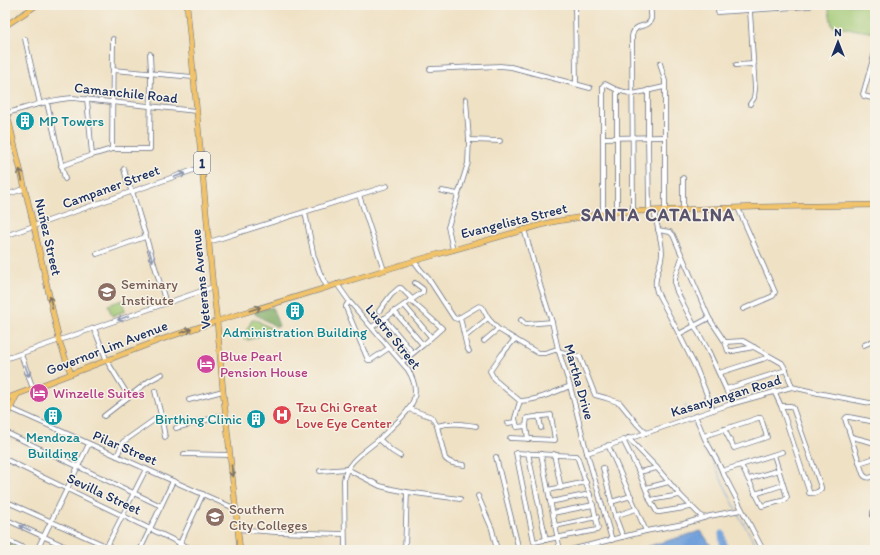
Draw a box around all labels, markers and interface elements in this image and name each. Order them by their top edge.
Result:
north arrow [818,22,858,62]
text: N [834,26,842,39]
street label: Camanchile Road [73,79,179,107]
building icon: MP Towers [14,110,36,132]
place label: MP Towers [39,113,104,130]
road number: 1 [194,152,210,174]
street label: Campaner Street [60,161,162,213]
one-way arrow [17,169,25,182]
one-way arrow [174,170,186,178]
street label: Nuñez Street [31,197,65,277]
street label: Evangelista Street [459,200,569,242]
district label: SANTA CATALINA [581,204,735,226]
street label: Veterans Avenue [187,228,215,330]
one-way arrow [148,249,155,262]
place label: Seminary Institute [121,276,178,309]
school or university icon: Seminary Institute [96,281,118,303]
one-way arrow [46,296,54,309]
building icon: Administration Building [284,300,306,322]
street label: Lustre Street [362,301,424,373]
one-way arrow [248,305,261,312]
one-way arrow [117,315,129,323]
street label: Governor Lim Avenue [44,317,170,379]
place label: Administration Building [223,324,368,341]
one-way arrow [180,327,193,334]
street label: Martha Drive [560,342,598,422]
place label: Blue Pearl Pension House [220,348,308,381]
hotel icon: Blue Pearl Pension House [195,353,217,375]
one-way arrow [24,365,31,378]
street label: Kasanyangan Road [669,371,784,421]
hotel icon: Winzelle Suites [28,382,50,404]
place label: Winzelle Suites [53,385,145,402]
place label: Tzu Chi Great Love Eye Center [296,399,392,432]
hospital icon: Tzu Chi Great Love Eye Center [271,404,293,426]
building icon: Mendoza Building [42,405,64,427]
building icon: Birthing Clinic [245,408,267,430]
place label: Birthing Clinic [155,411,242,428]
street label: Pilar Street [90,427,160,469]
place label: Mendoza Building [26,429,81,462]
one-way arrow [228,464,235,477]
street label: Sevilla Street [64,469,144,519]
place label: Southern City Colleges [229,501,307,534]
school or university icon: Southern City Colleges [204,506,226,528]
one-way arrow [19,524,31,531]

